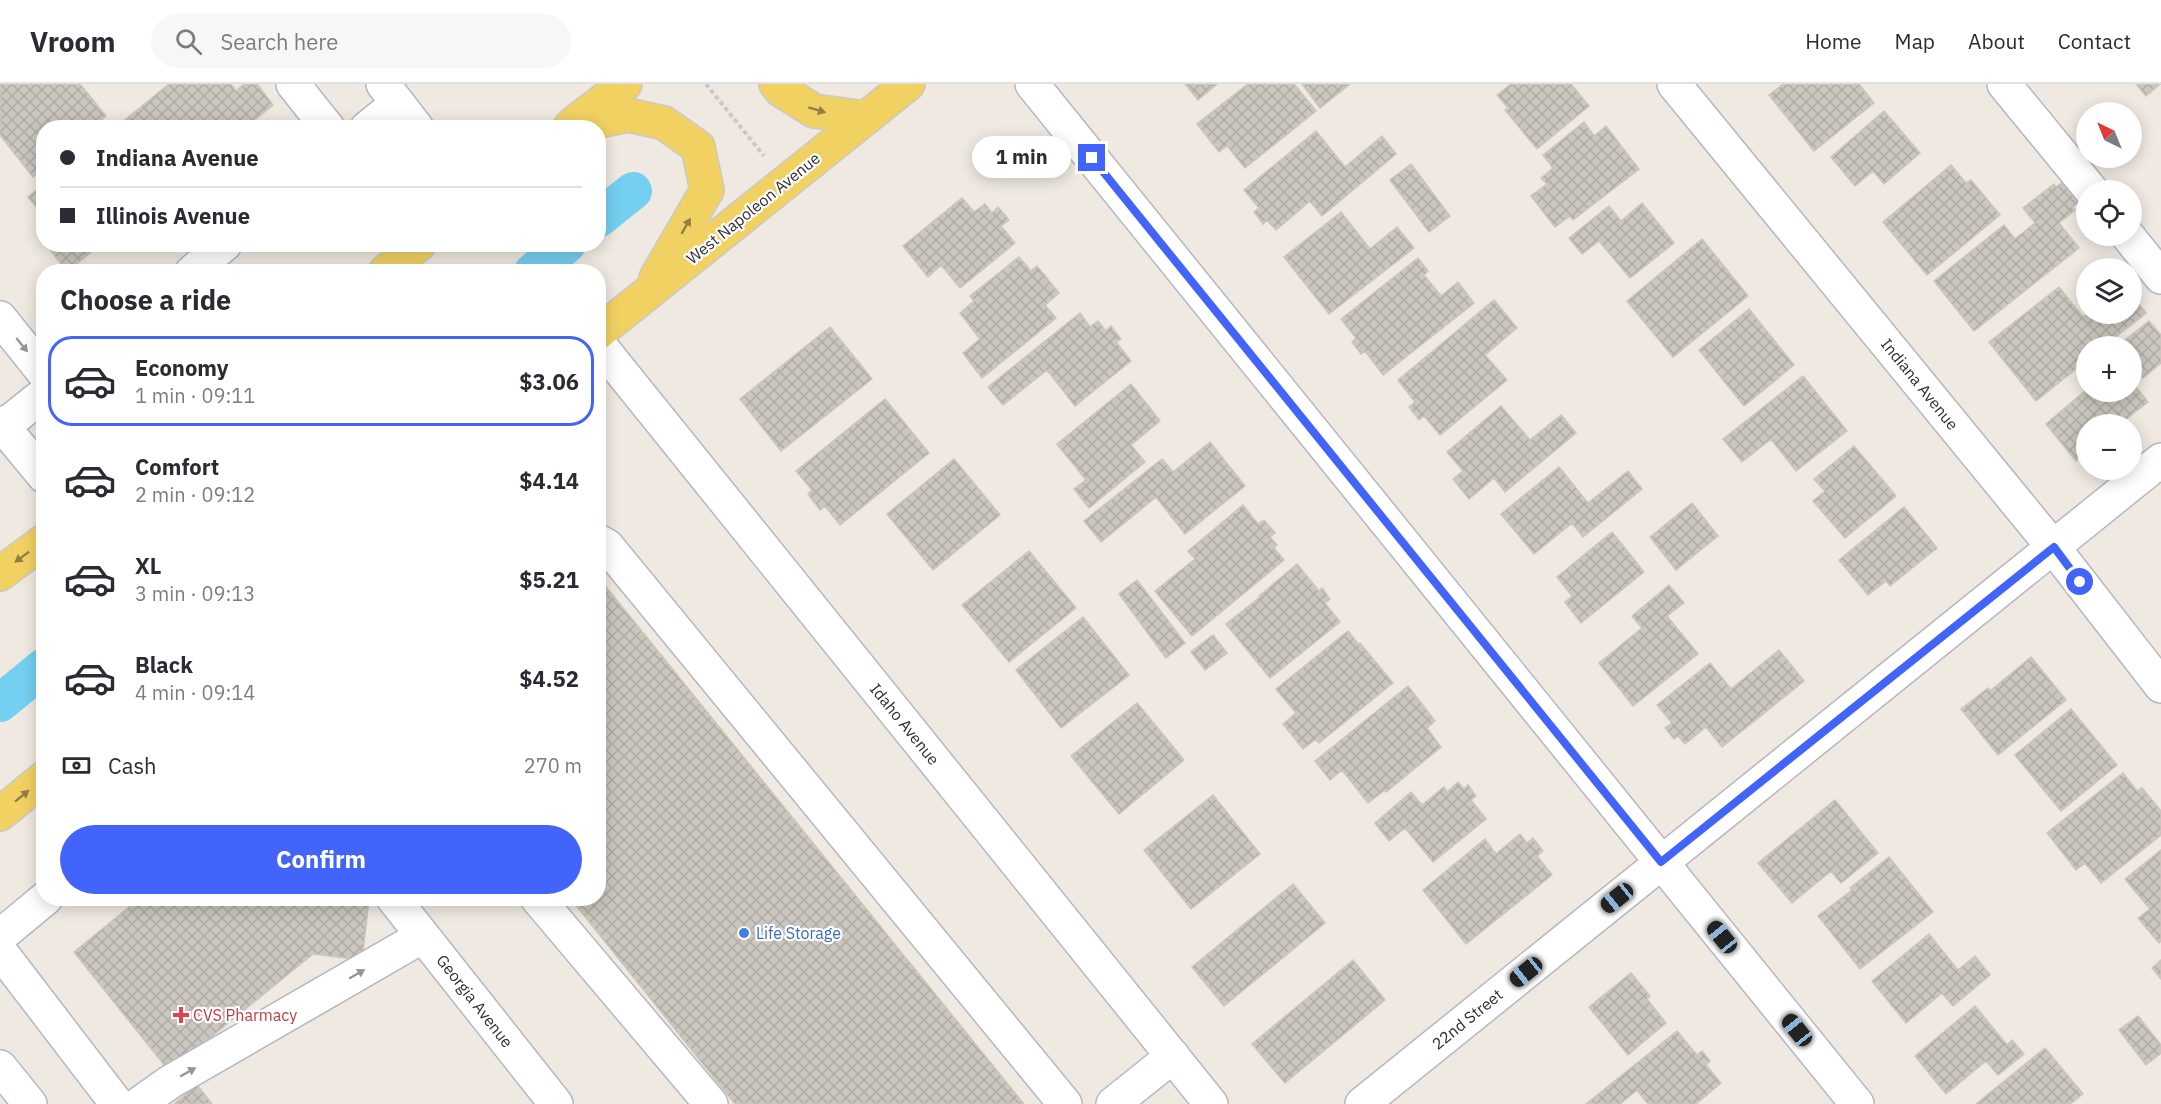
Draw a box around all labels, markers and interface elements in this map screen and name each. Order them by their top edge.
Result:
search box [151,14,571,68]
text: Vroom [30,23,115,60]
icon: search [172,25,205,58]
text: Search here [220,27,338,56]
text: Home [1805,27,1862,55]
text: Map [1895,27,1935,55]
text: About [1968,27,2025,55]
text: Contact [2058,27,2131,55]
north arrow [2076,102,2142,168]
map controls [2076,102,2142,480]
one-way arrow [808,106,826,115]
callout: 1 min [972,137,1071,179]
text: Indiana Avenue [96,143,259,172]
text: 1 min [995,143,1048,170]
route end [1078,144,1105,171]
street label: West Napoleon Avenue [682,148,824,268]
button: locate [2076,180,2142,246]
text: Illinois Avenue [96,201,250,230]
one-way arrow [680,218,691,234]
button: layers [2076,258,2142,324]
text: Choose a ride [60,282,231,317]
street label: Indiana Avenue [1877,334,1963,434]
button: + [2076,336,2142,402]
one-way arrow [15,338,27,353]
text: Economy [135,353,229,382]
icon: car [63,354,117,408]
text: $3.06 [519,367,579,396]
text: 1 min · 09:11 [135,382,255,409]
button: − [2076,414,2142,480]
text: Comfort [135,452,219,481]
icon: car [63,453,117,507]
text: $4.14 [519,466,579,495]
text: 2 min · 09:12 [135,481,255,508]
one-way arrow [14,551,29,563]
text: XL [135,551,161,580]
icon: car [63,552,117,606]
text: $5.21 [519,565,579,594]
route start [2066,568,2093,595]
text: 3 min · 09:13 [135,580,255,607]
text: Black [135,650,193,679]
icon: car [63,651,117,705]
text: $4.52 [519,664,579,693]
text: 4 min · 09:14 [135,679,255,706]
street label: Idaho Avenue [866,679,944,769]
icon: cash [60,749,93,782]
text: Cash [108,751,157,780]
text: 270 m [524,752,582,779]
one-way arrow [14,790,30,803]
button: Confirm [60,825,582,894]
car [1597,880,1637,916]
car [1704,917,1740,957]
place label: Life Storage [756,923,841,943]
marker: Life Storage [737,926,751,940]
street label: Georgia Avenue [432,950,518,1052]
car [1506,954,1546,990]
one-way arrow [349,969,366,979]
street label: 22nd Street [1428,984,1506,1054]
place label: CVS Pharmacy [193,1005,297,1025]
marker: CVS Pharmacy [174,1008,188,1022]
car [1779,1010,1815,1050]
one-way arrow [180,1066,196,1077]

